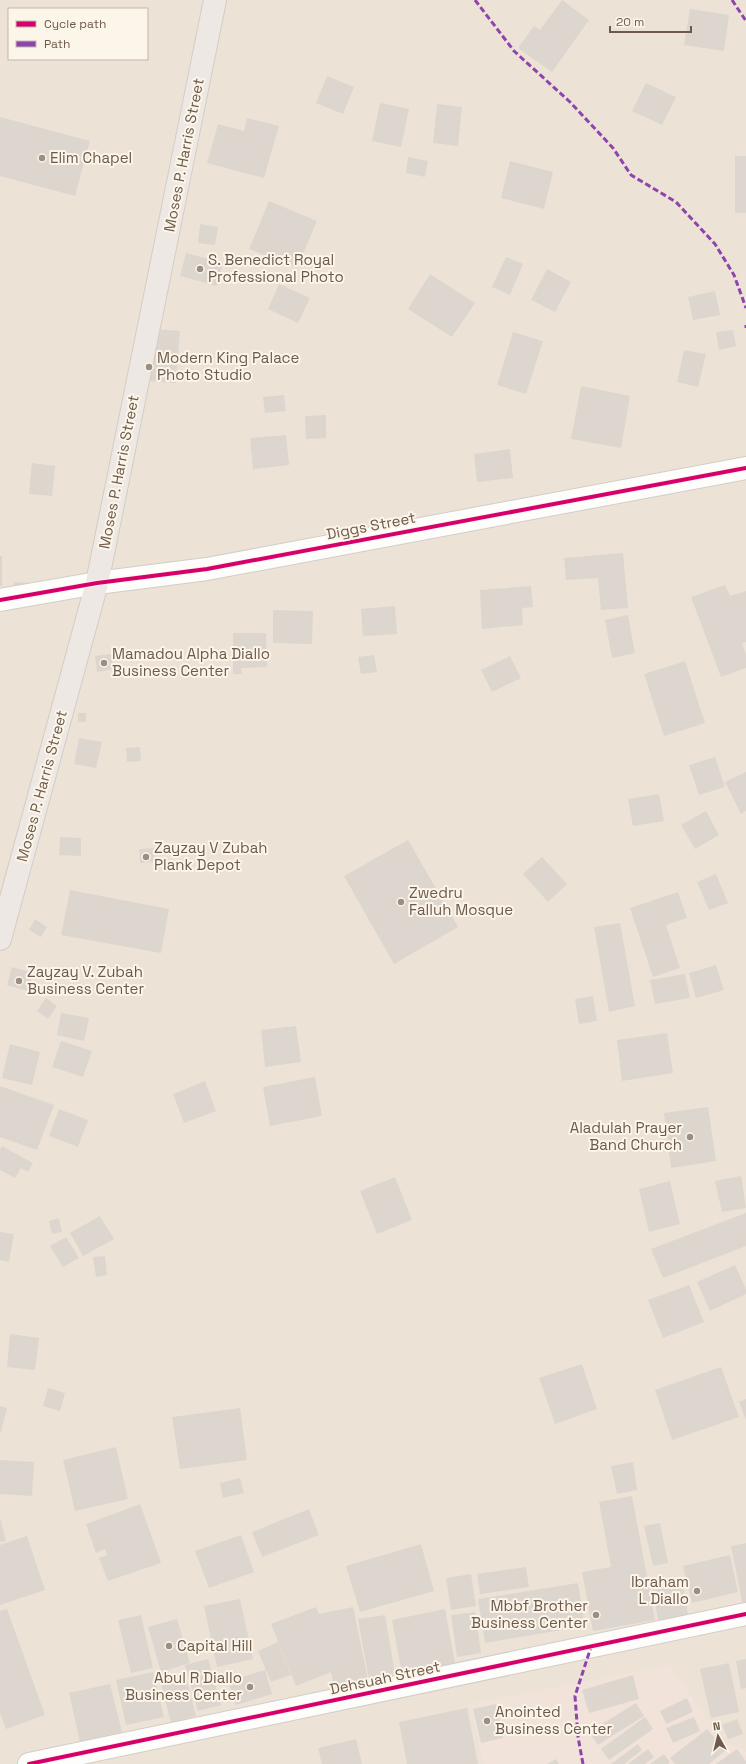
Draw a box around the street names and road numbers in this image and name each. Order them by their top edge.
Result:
street label: Moses P. Harris Street [159,76,208,233]
street label: Moses P. Harris Street [94,393,143,550]
street label: Diggs Street [325,508,417,543]
street label: Moses P. Harris Street [12,708,71,864]
street label: Dehsuah Street [328,1656,442,1699]

